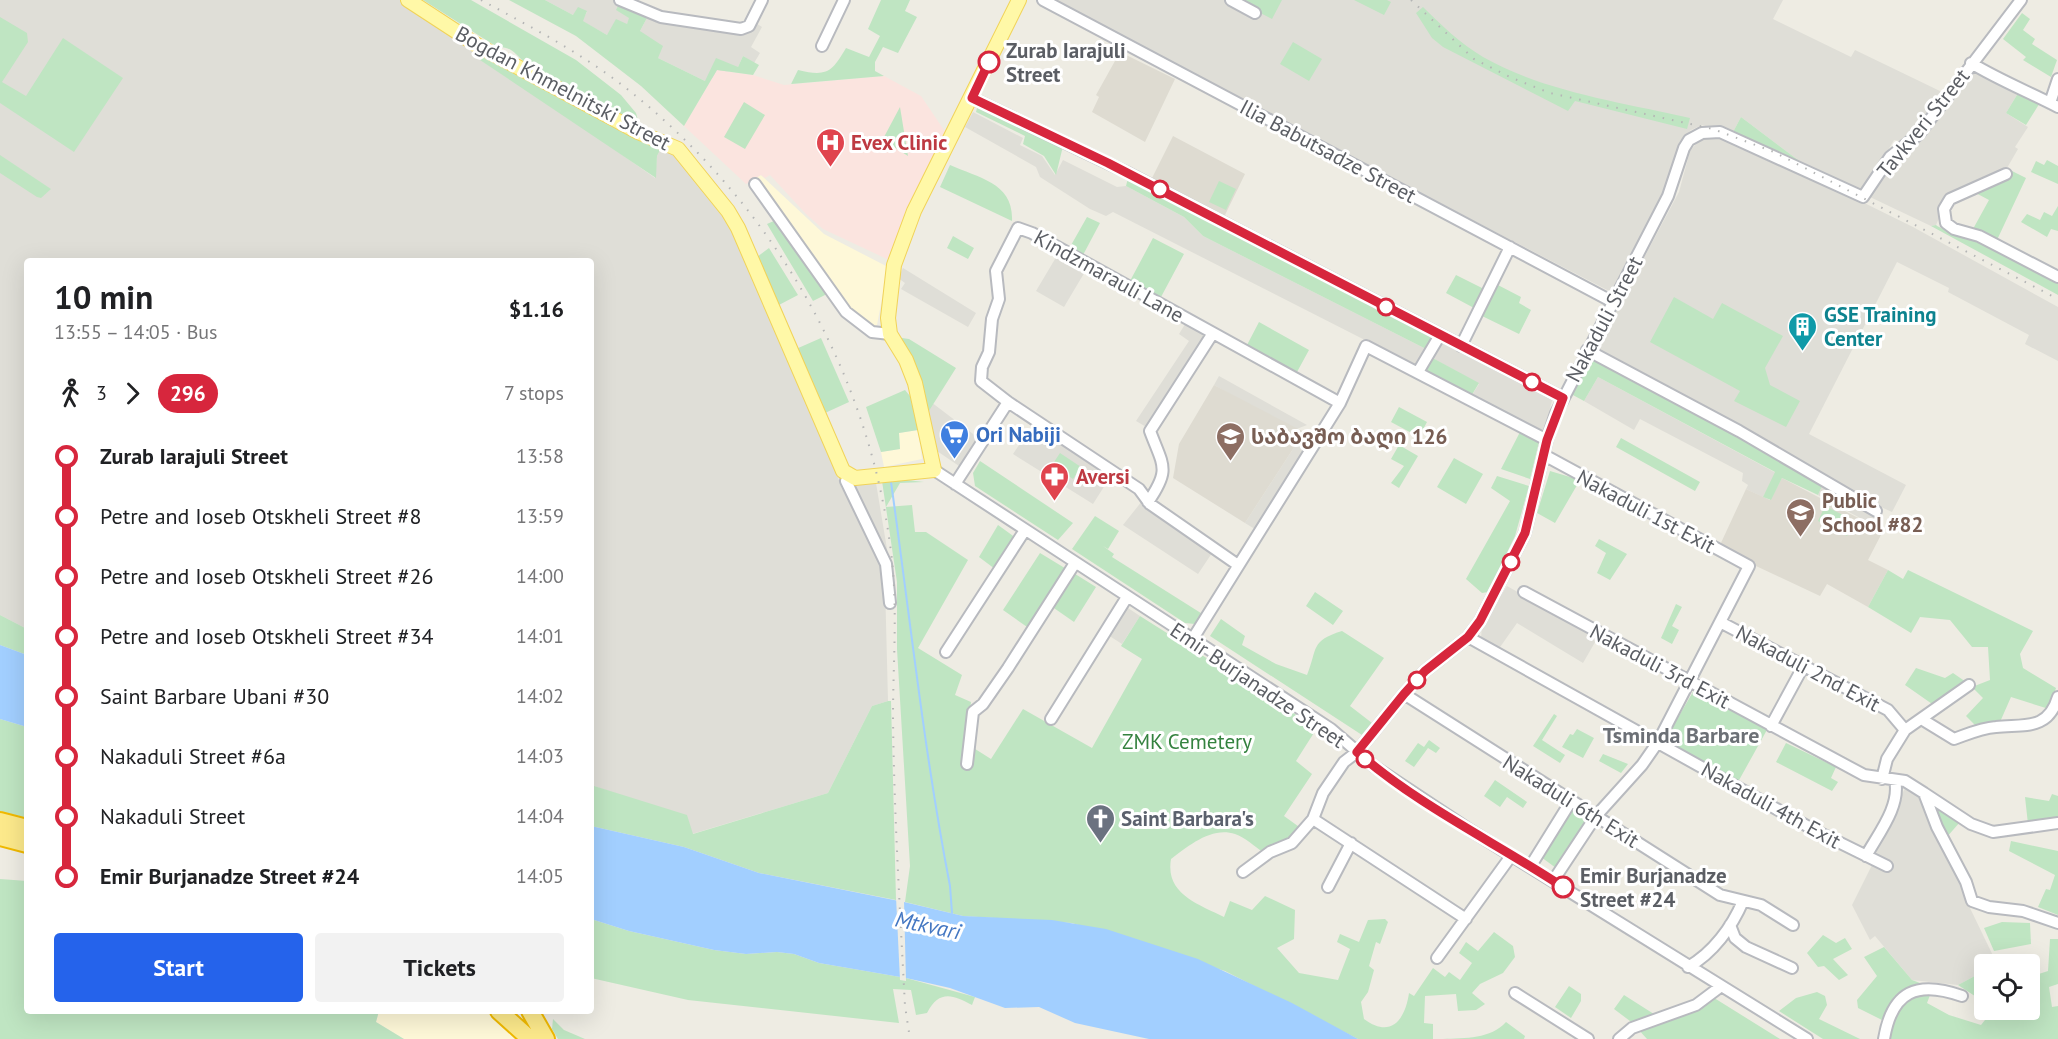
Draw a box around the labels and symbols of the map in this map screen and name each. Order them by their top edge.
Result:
street label: Bogdan Khmelnitski Street [451,20,675,156]
place label: Zurab Iarajuli Street [1006,37,1126,88]
marker: Zurab Iarajuli Street [978,51,1000,73]
street label: Tavkveri Street [1871,63,1975,183]
street label: Ilia Babutsadze Street [1235,93,1421,209]
hospital icon: Evex Clinic [814,126,846,168]
place label: Evex Clinic [851,129,947,156]
unlabelled marker [1151,180,1169,198]
street label: Kindzmarauli Lane [1029,224,1189,328]
street label: Nakaduli Street [1560,251,1648,387]
unlabelled marker [1377,298,1395,316]
place label: GSE Training Center [1824,301,1936,352]
building icon: GSE Training Center [1787,310,1819,352]
unlabelled marker [1523,373,1541,391]
supermarket icon: Ori Nabiji [939,418,971,460]
school or university icon: საბავშო ბაღი 126 [1214,420,1246,462]
place label: Ori Nabiji [976,421,1061,448]
place label: საბავშო ბაღი 126 [1251,423,1447,450]
pharmacy icon: Aversi [1039,460,1071,502]
place label: Aversi [1076,463,1130,490]
street label: Nakaduli 1st Exit [1572,463,1720,559]
place label: Public School #82 [1822,487,1923,538]
school or university icon: Public School #82 [1785,496,1817,538]
unlabelled marker [1502,553,1520,571]
street label: Emir Burjanadze Street [1165,616,1351,754]
street label: Nakaduli 3rd Exit [1585,618,1735,714]
street label: Nakaduli 2nd Exit [1731,619,1885,717]
unlabelled marker [1408,671,1426,689]
district label: Tsminda Barbare [1603,721,1759,749]
park label: ZMK Cemetery [1122,728,1252,755]
street label: Nakaduli 6th Exit [1498,748,1644,854]
unlabelled marker [1356,750,1374,768]
street label: Nakaduli 4th Exit [1696,756,1846,854]
church icon: Saint Barbara's [1084,802,1116,844]
place label: Saint Barbara's [1121,805,1254,832]
place label: Emir Burjanadze Street #24 [1580,862,1727,913]
marker: Emir Burjanadze Street #24 [1552,876,1574,898]
water label: Mtkvari [893,904,965,946]

